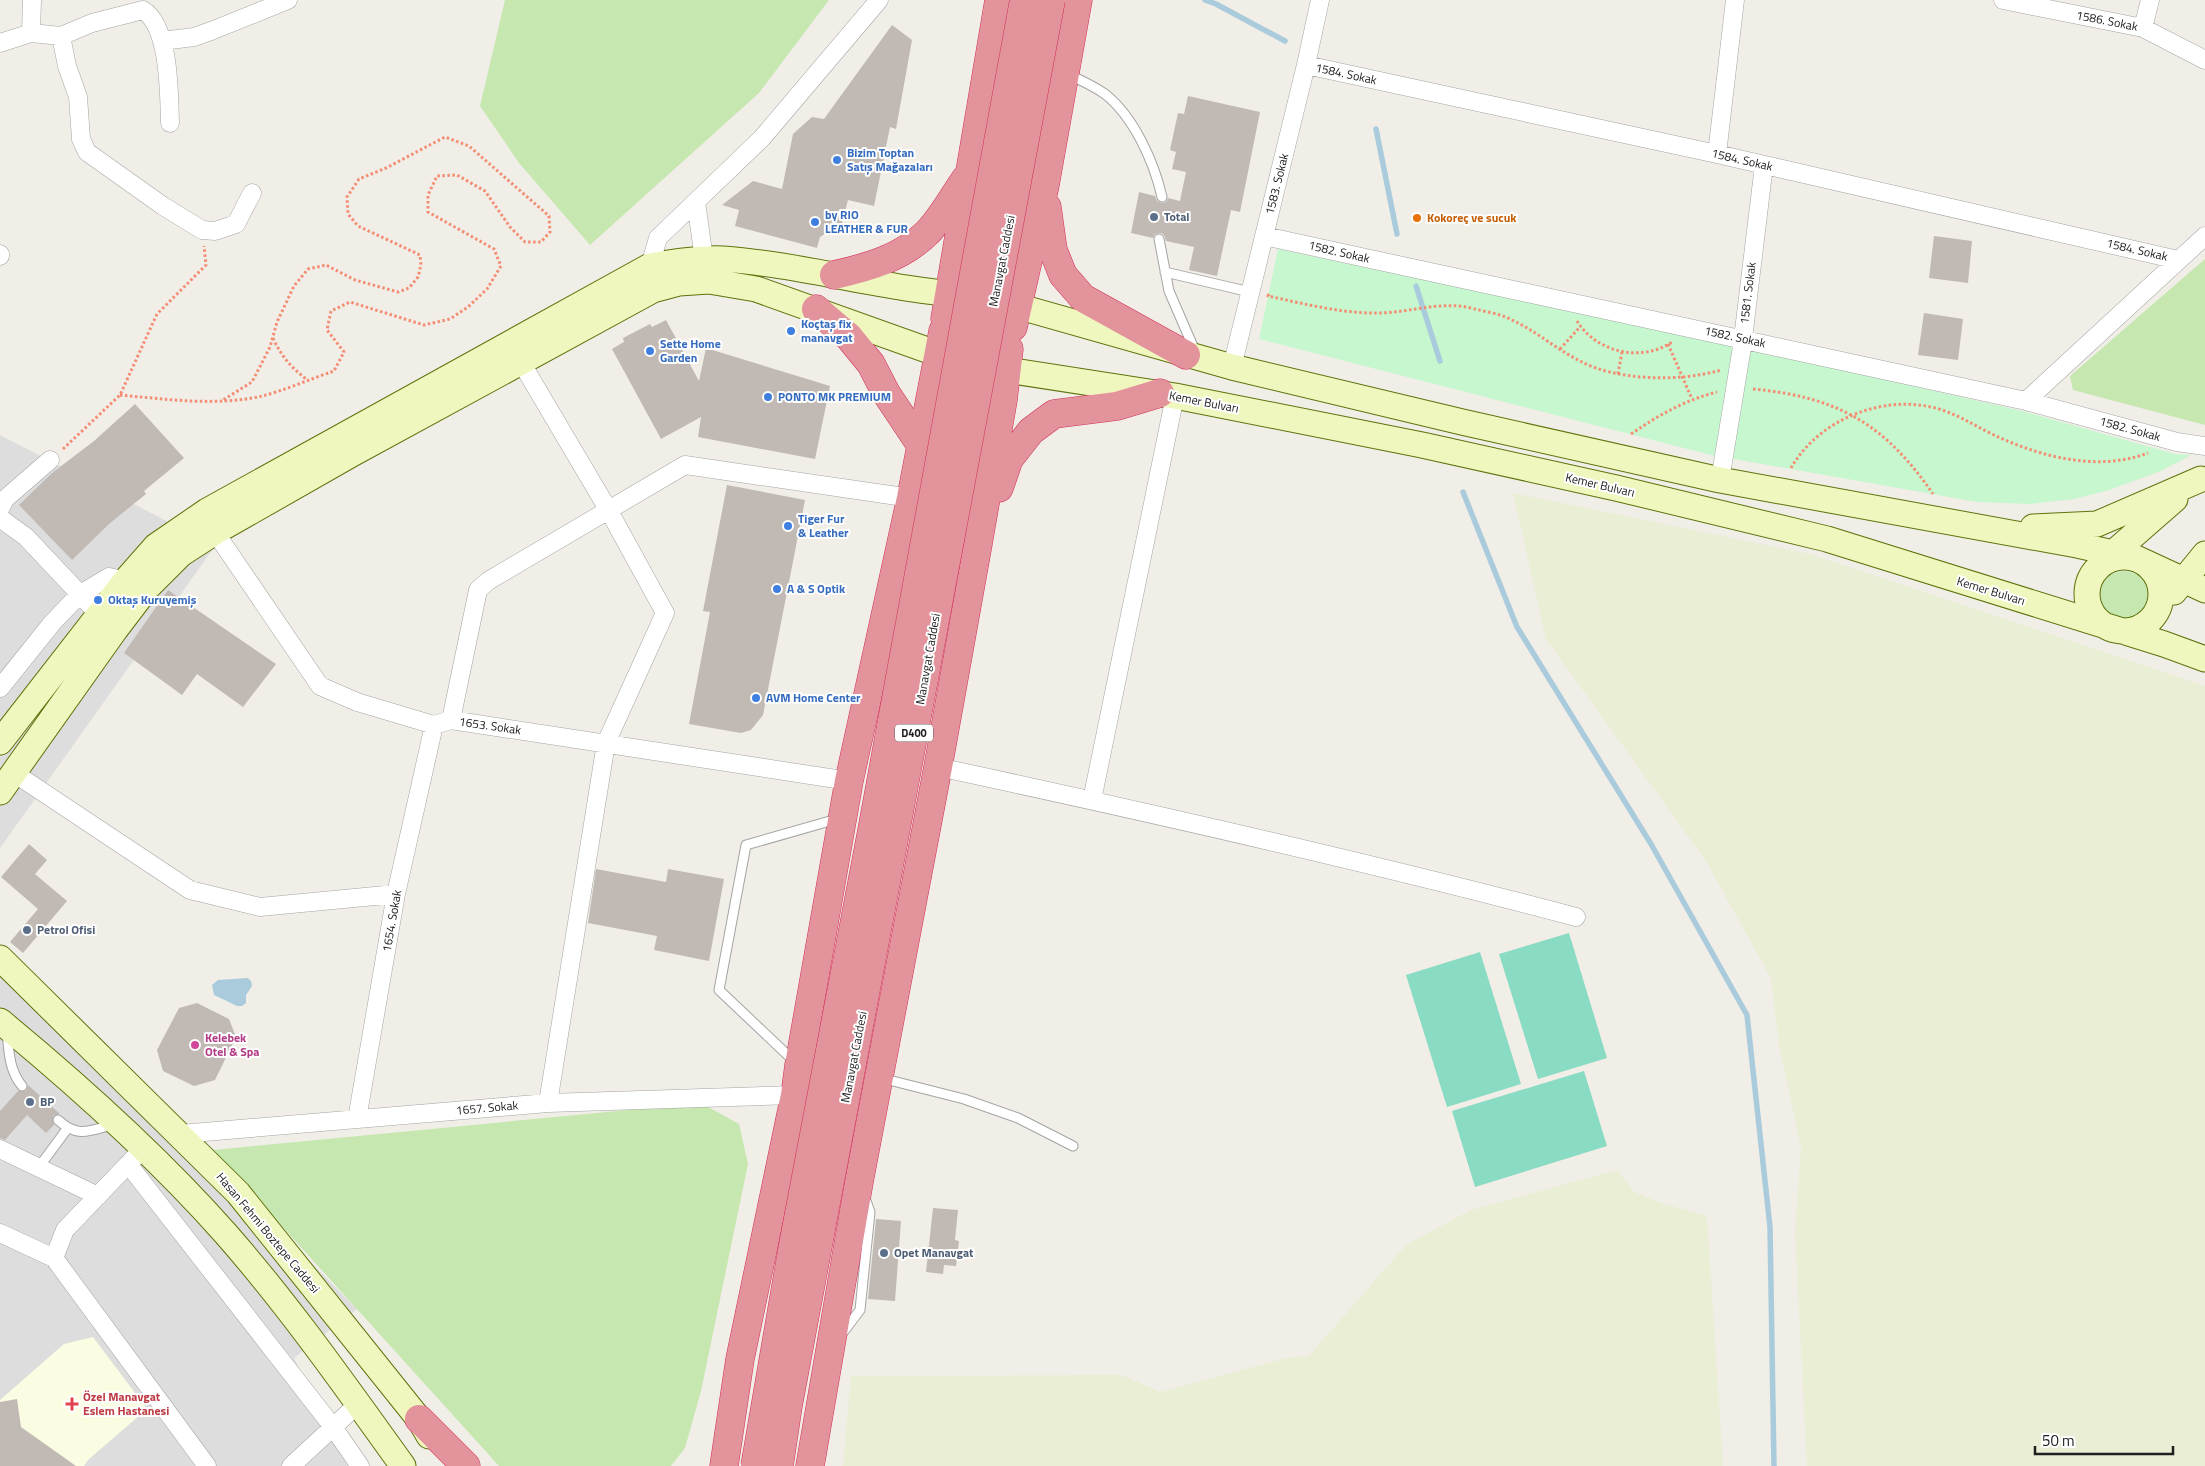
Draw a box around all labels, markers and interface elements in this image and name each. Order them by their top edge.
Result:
street label: 1586. Sokak [2075,5,2140,36]
street label: 1584. Sokak [1314,58,1379,89]
place label: Bizim Toptan Satış Mağazaları [847,143,933,176]
street label: 1584. Sokak [1710,143,1775,176]
street label: 1583. Sokak [1260,151,1293,216]
marker: Bizim Toptan Satış Mağazaları [831,154,843,166]
place label: by RIO LEATHER & FUR [825,205,908,238]
place label: Total [1164,207,1190,226]
place label: Kokoreç ve sucuk [1427,208,1517,227]
marker: Total [1148,211,1160,223]
marker: Kokoreç ve sucuk [1411,212,1423,224]
street label: Manavgat Caddesi [983,214,1020,308]
marker: by RIO LEATHER & FUR [809,216,821,228]
street label: 1584. Sokak [2105,233,2170,266]
street label: 1582. Sokak [1307,235,1372,268]
street label: 1581. Sokak [1734,261,1761,325]
place label: Koçtaş fix manavgat [801,314,853,347]
street label: 1582. Sokak [1703,321,1768,352]
marker: Koçtaş fix manavgat [785,325,797,337]
place label: Sette Home Garden [660,334,721,367]
marker: Sette Home Garden [644,345,656,357]
street label: Kemer Bulvarı [1168,385,1241,418]
place label: PONTO MK PREMIUM [778,387,891,406]
marker: PONTO MK PREMIUM [762,391,774,403]
street label: 1582. Sokak [2098,411,2163,446]
street label: Kemer Bulvarı [1564,467,1637,502]
place label: Tiger Fur & Leather [798,509,849,542]
marker: Tiger Fur & Leather [782,520,794,532]
street label: Kemer Bulvarı [1955,571,2028,610]
place label: A & S Optik [787,579,846,598]
marker: A & S Optik [771,583,783,595]
place label: Oktaş Kuruyemiş [108,590,197,609]
marker: Oktaş Kuruyemiş [92,594,104,606]
street label: Manavgat Caddesi [910,612,945,706]
place label: AVM Home Center [766,688,861,707]
marker: AVM Home Center [750,692,762,704]
street label: 1653. Sokak [458,712,523,739]
road number: D400 [895,724,933,741]
street label: 1654. Sokak [377,888,406,953]
place label: Petrol Ofisi [37,920,95,939]
marker: Petrol Ofisi [21,924,33,936]
street label: Manavgat Caddesi [835,1010,872,1104]
place label: Kelebek Otel & Spa [205,1028,259,1061]
marker: Kelebek Otel & Spa [189,1039,201,1051]
place label: BP [40,1092,54,1111]
street label: 1657. Sokak [455,1095,519,1120]
marker: BP [24,1096,36,1108]
street label: Hasan Fehmi Boztepe Caddesi [212,1168,325,1297]
place label: Opet Manavgat [894,1243,974,1262]
marker: Opet Manavgat [878,1247,890,1259]
place label: Özel Manavgat Eslem Hastanesi [83,1387,169,1420]
marker: Özel Manavgat Eslem Hastanesi [65,1397,79,1411]
scale bar [2035,1424,2172,1456]
text: 50 m [2042,1429,2075,1452]

